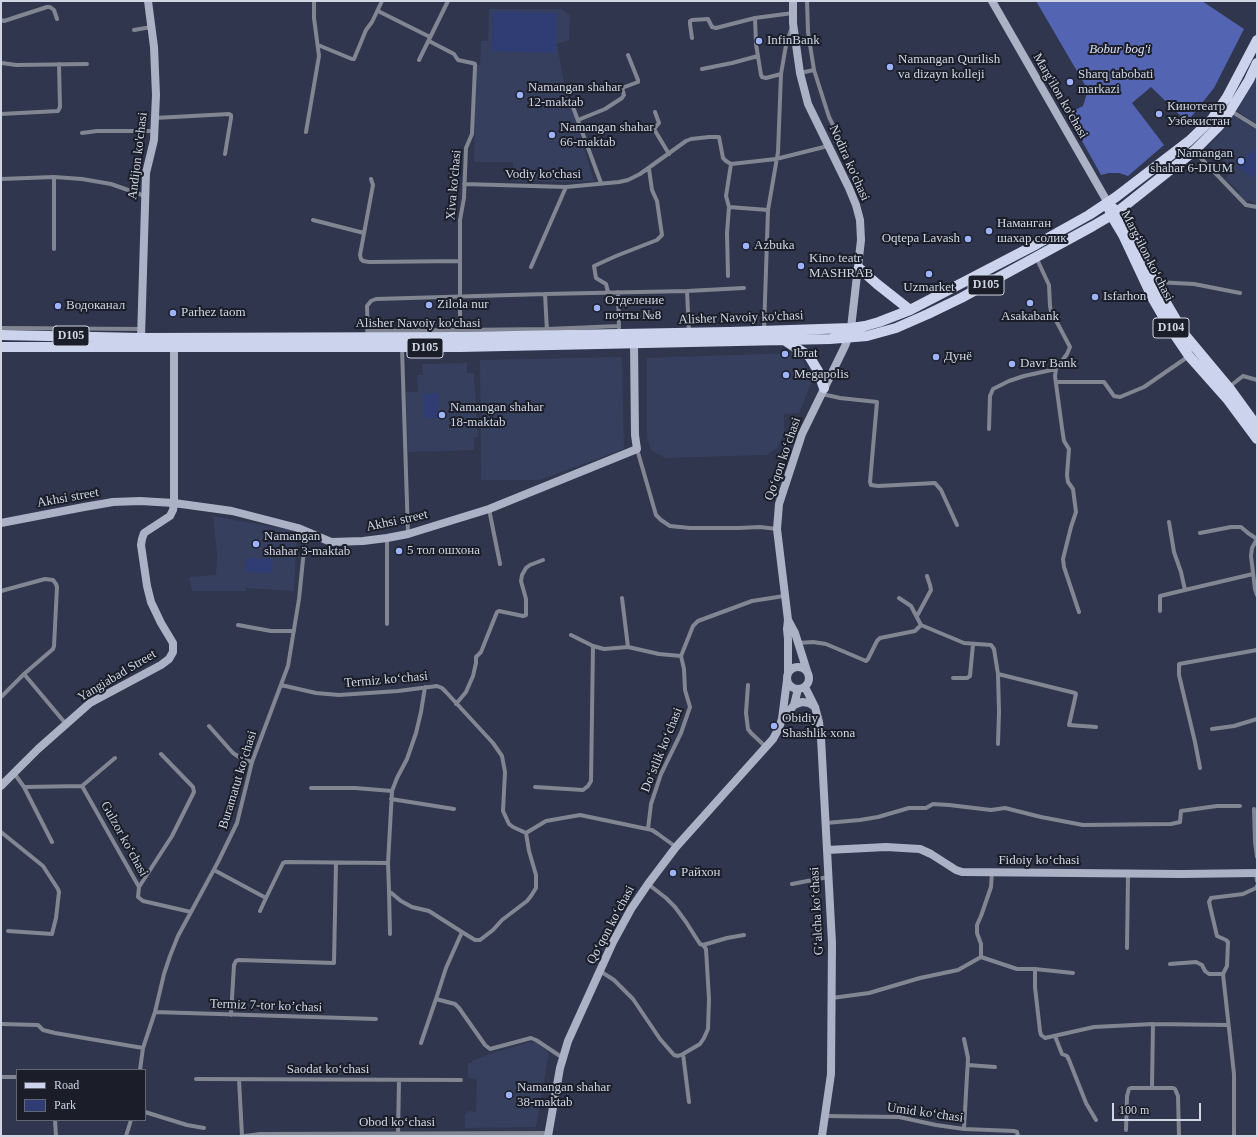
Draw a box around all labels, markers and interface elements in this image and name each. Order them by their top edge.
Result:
place label: InfinBank [767,33,820,49]
marker: InfinBank [754,36,764,46]
park label: Bobur bog'i [1089,42,1151,58]
street label: Marg'ilon ko'chasi [1029,51,1091,141]
place label: Namangan Qurilish va dizayn kolleji [898,52,1000,83]
marker: Namangan Qurilish va dizayn kolleji [885,62,895,72]
place label: Sharq tabobati markazi [1078,67,1153,98]
marker: Sharq tabobati markazi [1065,77,1075,87]
place label: Namangan shahar 12-maktab [528,80,621,111]
marker: Namangan shahar 12-maktab [515,90,525,100]
place label: Кинотеатр Узбекистан [1167,99,1230,130]
marker: Кинотеатр Узбекистан [1154,109,1164,119]
street label: Andijon ko'chasi [125,111,151,201]
place label: Namangan shahar 66-maktab [560,120,653,151]
street label: Nodira ko'chasi [825,123,873,203]
marker: Namangan shahar 66-maktab [547,130,557,140]
place label: Namangan shahar 6-DIUM [1150,146,1233,177]
street label: Xiva ko'chasi [443,149,465,221]
marker: Namangan shahar 6-DIUM [1236,156,1246,166]
street label: Vodiy ko'chasi [505,167,581,183]
street label: Margʻilon koʻchasi [1117,208,1177,304]
place label: Наманган шахар солик [997,216,1066,247]
marker: Наманган шахар солик [984,226,994,236]
place label: Oqtepa Lavash [882,231,960,247]
marker: Oqtepa Lavash [963,234,973,244]
place label: Azbuka [754,238,794,254]
marker: Azbuka [741,241,751,251]
place label: Kino teatr MASHRAB [809,251,873,282]
marker: Kino teatr MASHRAB [796,261,806,271]
marker: Uzmarket [924,269,934,279]
road number: D105 [968,275,1004,295]
place label: Uzmarket [903,280,955,296]
place label: Isfarhon [1103,289,1146,305]
marker: Isfarhon [1090,292,1100,302]
place label: Отделение почты №8 [605,293,664,324]
place label: Zilola nur [437,297,489,313]
place label: Водоканал [66,298,125,314]
marker: Asakabank [1025,298,1035,308]
marker: Zilola nur [424,300,434,310]
marker: Водоканал [53,301,63,311]
marker: Отделение почты №8 [592,303,602,313]
place label: Parhez taom [181,305,246,321]
marker: Parhez taom [168,308,178,318]
street label: Alisher Navoiy ko'chasi [678,308,804,328]
place label: Asakabank [1001,309,1059,325]
street label: Alisher Navoiy ko'chasi [355,316,481,332]
road number: D104 [1153,318,1189,338]
road number: D105 [53,326,89,346]
road number: D105 [407,338,443,358]
place label: Ibrat [793,346,818,362]
marker: Ibrat [780,349,790,359]
place label: Дунё [944,349,972,365]
marker: Дунё [931,352,941,362]
place label: Davr Bank [1020,356,1077,372]
marker: Davr Bank [1007,359,1017,369]
place label: Megapolis [794,367,849,383]
marker: Megapolis [781,370,791,380]
place label: Namangan shahar 18-maktab [450,400,543,431]
marker: Namangan shahar 18-maktab [437,410,447,420]
street label: Qoʻqon koʻchasi [761,415,805,503]
street label: Akhsi street [36,485,100,511]
street label: Akhsi street [365,507,429,535]
place label: Namangan shahar 3-maktab [264,529,350,560]
marker: Namangan shahar 3-maktab [251,539,261,549]
place label: 5 тол ошхона [407,543,480,559]
marker: 5 тол ошхона [394,546,404,556]
street label: Yangiabad Street [75,647,159,705]
street label: Termiz koʻchasi [344,669,428,691]
street label: Doʻstlik koʻchasi [638,705,686,795]
place label: Obidiy Shashlik xona [782,711,855,742]
marker: Obidiy Shashlik xona [769,721,779,731]
street label: Buramatut koʻchasi [216,729,260,831]
street label: Gulzor koʻchasi [97,799,151,879]
street label: Fidoiy koʻchasi [998,853,1080,869]
place label: Райхон [681,865,720,881]
street label: Gʻalcha koʻchasi [807,866,827,956]
marker: Райхон [668,868,678,878]
street label: Qoʻqon koʻchasi [584,883,638,967]
street label: Termiz 7-tor koʼchasi [210,996,322,1016]
street label: Saodat koʻchasi [287,1062,369,1078]
legend [16,1069,146,1121]
text: Road [54,1078,79,1092]
place label: Namangan shahar 38-maktab [517,1080,610,1111]
marker: Namangan shahar 38-maktab [504,1090,514,1100]
scale bar [1114,1095,1203,1121]
text: Park [54,1098,76,1112]
street label: Umid koʻchasi [886,1100,964,1126]
text: 100 m [1119,1103,1149,1117]
street label: Obod koʻchasi [359,1115,435,1131]

